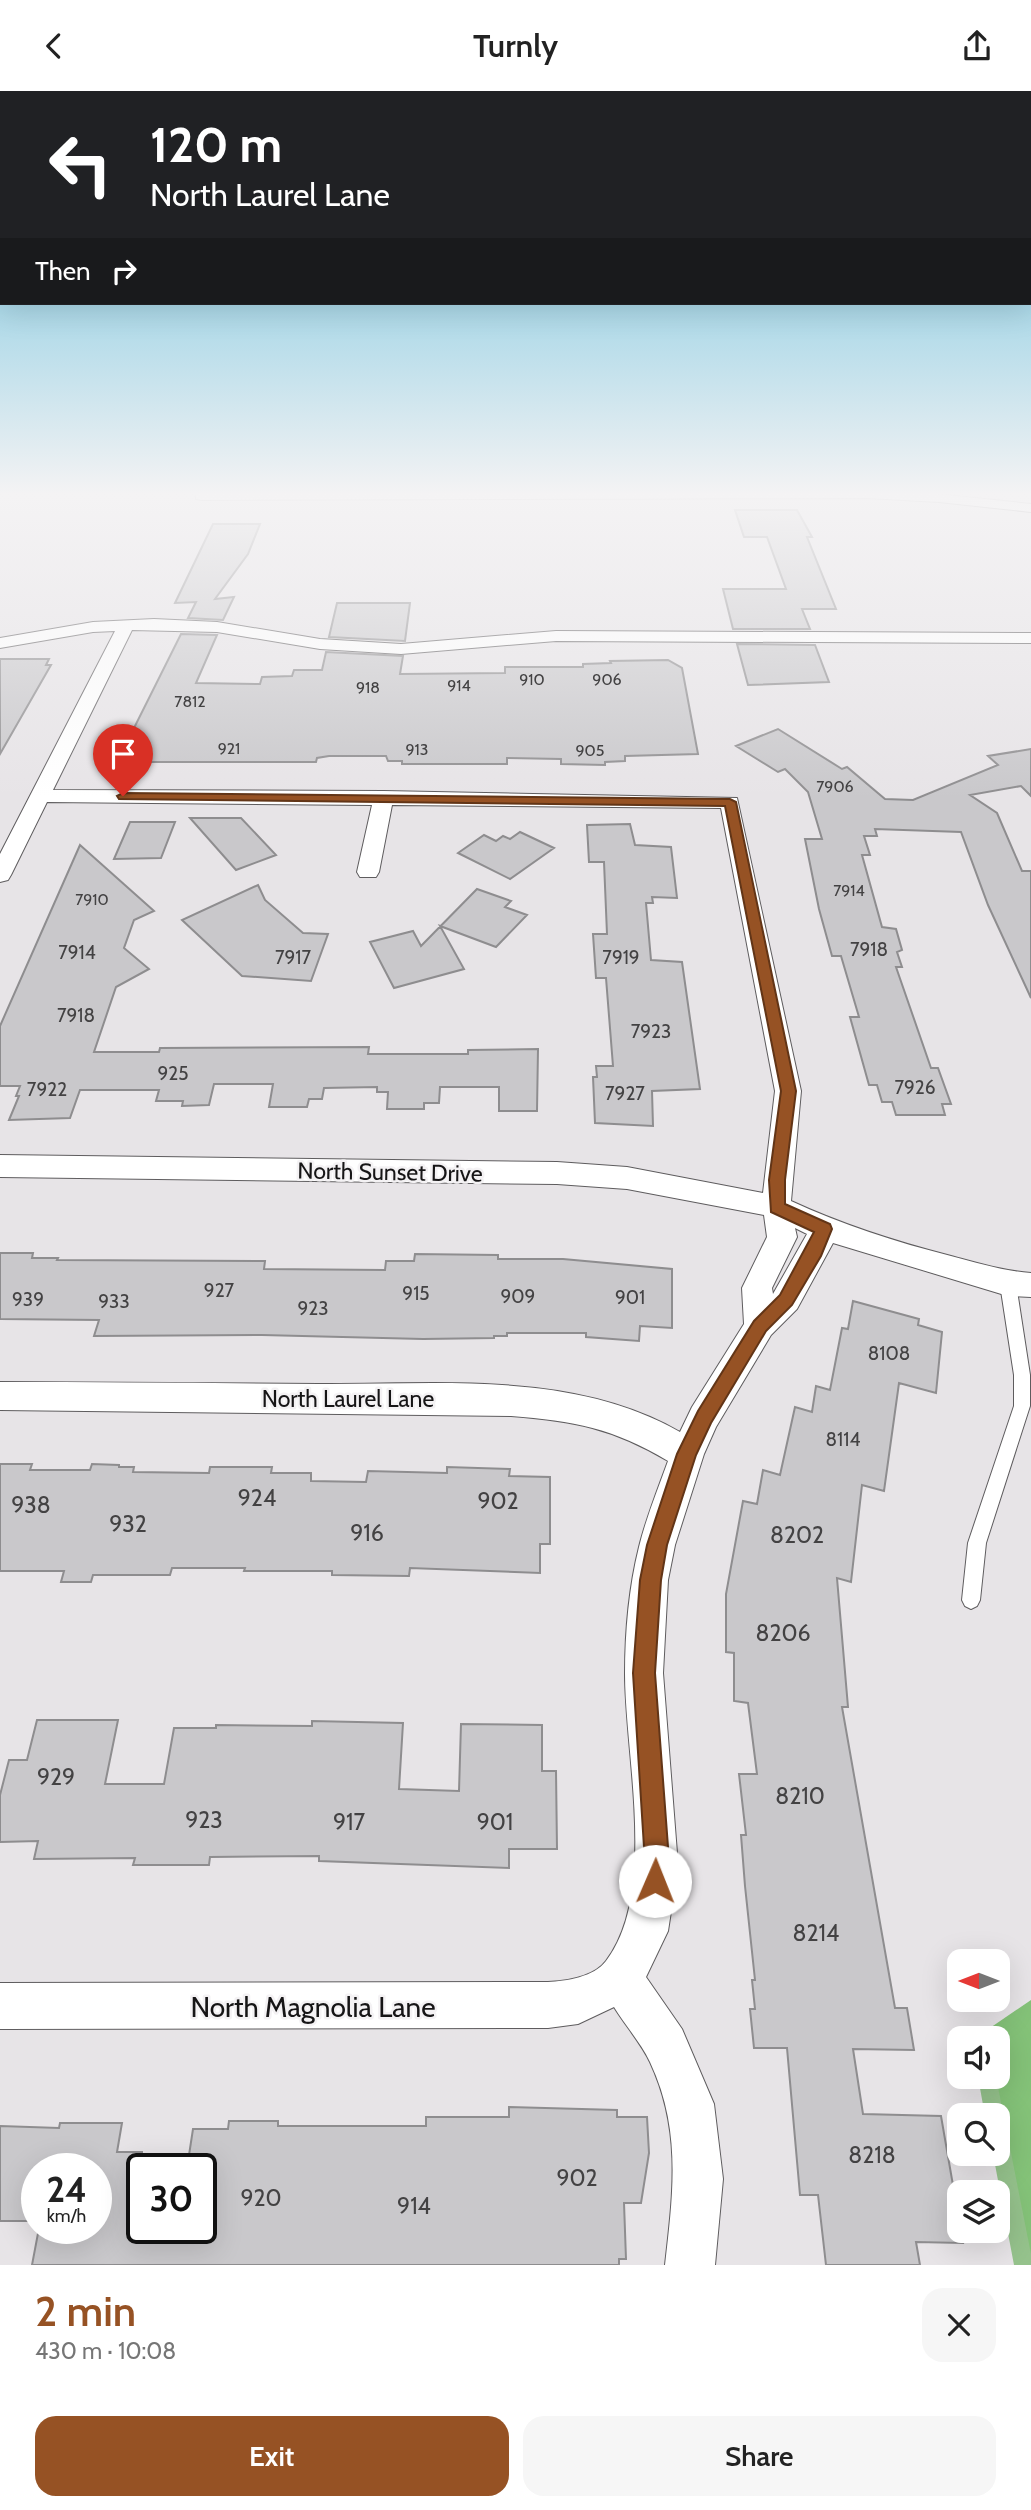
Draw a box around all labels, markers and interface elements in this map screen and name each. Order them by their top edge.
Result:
text: Turnly [473,26,558,65]
icon: back [35,27,73,65]
icon: share [958,27,996,65]
text: 120 m [150,115,282,174]
icon: left [35,119,126,210]
text: North Laurel Lane [150,175,390,214]
icon: right [105,252,143,290]
text: Then [35,255,91,287]
house number: 910 [519,670,545,689]
house number: 906 [592,670,622,689]
house number: 914 [447,676,471,695]
house number: 918 [356,678,380,697]
house number: 7812 [174,692,206,711]
pin [93,724,153,796]
icon: arrive [104,735,142,773]
house number: 921 [218,739,240,758]
house number: 913 [406,740,428,759]
house number: 905 [576,741,604,760]
house number: 7906 [816,777,854,796]
house number: 7914 [833,881,865,900]
house number: 7910 [75,890,109,909]
house number: 7918 [850,938,888,961]
house number: 7914 [58,941,96,964]
house number: 7917 [275,946,311,969]
house number: 7919 [602,946,640,969]
house number: 7918 [57,1004,95,1027]
house number: 7923 [631,1020,671,1043]
house number: 925 [157,1062,189,1085]
house number: 7926 [894,1076,936,1099]
house number: 7922 [27,1078,67,1101]
house number: 7927 [605,1082,645,1105]
street label: North Sunset Drive [297,1156,483,1188]
house number: 927 [204,1279,235,1302]
house number: 915 [402,1282,430,1305]
house number: 909 [501,1285,535,1308]
house number: 901 [615,1286,645,1309]
house number: 939 [12,1288,44,1311]
house number: 933 [98,1290,130,1313]
house number: 923 [297,1297,329,1320]
house number: 8108 [868,1342,910,1365]
street label: North Laurel Lane [262,1385,434,1413]
house number: 8114 [826,1428,860,1451]
house number: 924 [238,1484,276,1512]
house number: 902 [477,1487,519,1515]
house number: 938 [11,1491,51,1519]
house number: 932 [109,1510,147,1538]
house number: 916 [350,1519,384,1547]
house number: 8202 [770,1521,824,1549]
house number: 8206 [755,1619,811,1647]
house number: 929 [37,1763,75,1791]
house number: 8210 [775,1782,825,1810]
house number: 923 [185,1806,223,1834]
house number: 917 [333,1808,365,1836]
house number: 901 [477,1808,513,1836]
position arrow [618,1844,692,1918]
house number: 8214 [793,1919,839,1947]
north arrow [947,1949,1010,2013]
map controls [947,1949,1010,2243]
street label: North Magnolia Lane [190,1990,436,2024]
button: sound [947,2026,1010,2089]
button: search [947,2103,1010,2166]
house number: 8218 [848,2141,896,2169]
speed limit sign: 30 [126,2153,217,2244]
house number: 902 [556,2164,598,2192]
text: 24 [46,2168,87,2211]
button: layers [947,2180,1010,2243]
house number: 920 [240,2184,282,2212]
house number: 914 [397,2192,431,2220]
text: km/h [47,2205,86,2227]
text: 2 min [35,2285,136,2337]
button: close [922,2288,996,2362]
text: 430 m · 10:08 [35,2337,176,2365]
button: Exit [35,2416,509,2496]
button: Share [523,2416,996,2496]

